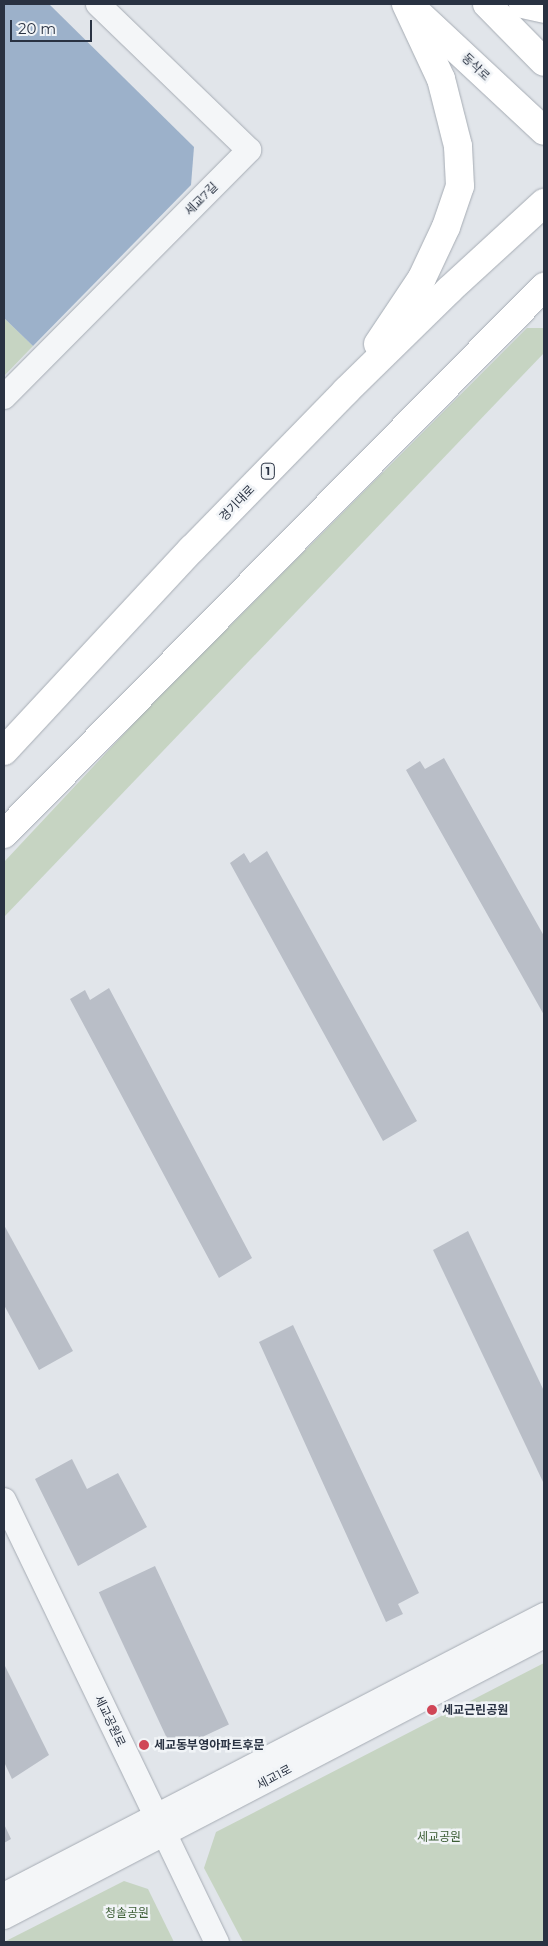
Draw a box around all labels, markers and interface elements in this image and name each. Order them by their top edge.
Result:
scale bar [12,10,95,42]
text: 20 m [18,19,56,38]
street label: 동삭로 [459,50,493,84]
street label: 세교7길 [182,180,220,218]
road number: 1 [260,462,276,480]
street label: 경기대로 [216,482,258,524]
street label: 세교공원로 [91,1693,129,1749]
place label: 세교근린공원 [442,1703,508,1717]
marker: 세교근린공원 [426,1704,438,1716]
place label: 세교동부영아파트후문 [154,1738,264,1752]
marker: 세교동부영아파트후문 [138,1739,150,1751]
street label: 세교1로 [254,1762,294,1792]
park label: 세교공원 [417,1830,461,1844]
park label: 청솔공원 [105,1906,149,1920]

